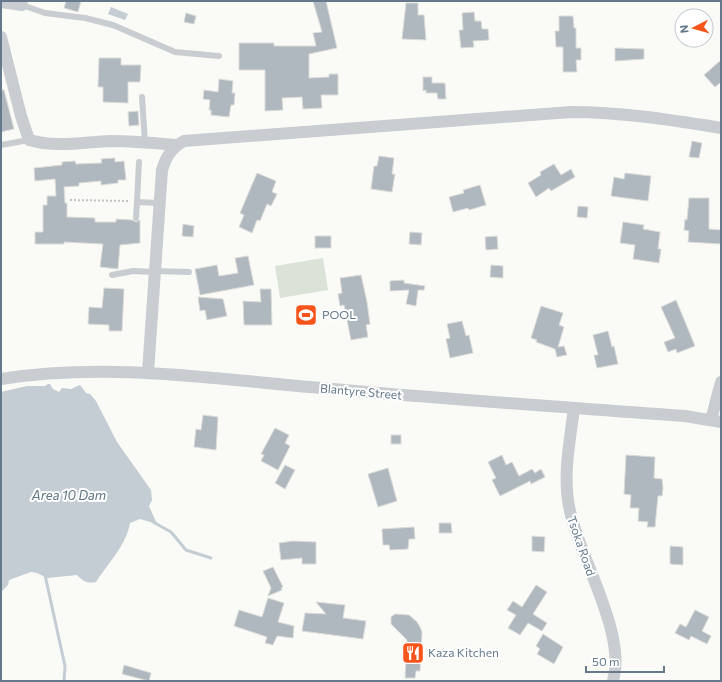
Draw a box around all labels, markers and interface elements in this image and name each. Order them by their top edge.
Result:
north arrow [674,8,714,48]
text: N [677,24,690,34]
sports icon: POOL [293,302,319,328]
place label: POOL [322,307,356,321]
street label: Blantyre Street [320,380,403,402]
water label: Area 10 Dam [31,487,106,503]
street label: Tsoka Road [565,514,599,578]
restaurant icon: Kaza Kitchen [400,640,426,666]
place label: Kaza Kitchen [428,645,499,659]
scale bar [586,648,664,674]
text: 50 m [592,654,620,668]

